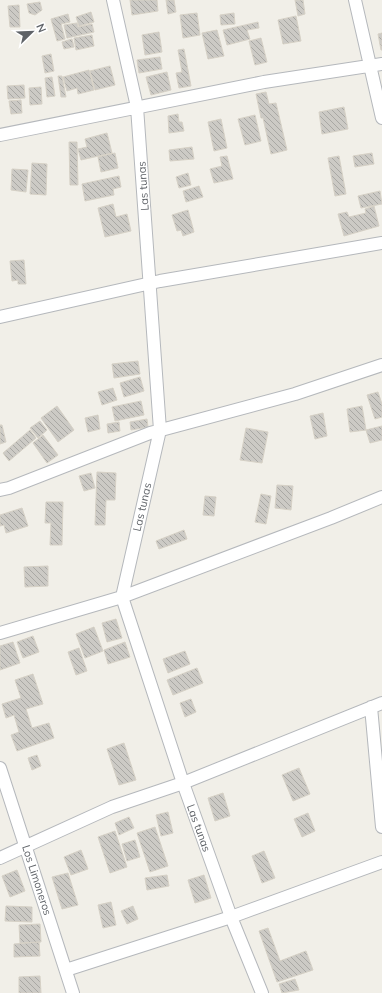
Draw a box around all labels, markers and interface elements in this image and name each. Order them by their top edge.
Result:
north arrow [12,12,52,52]
text: N [33,22,49,35]
street label: Las tunas [134,161,152,211]
street label: Las tunas [130,481,154,533]
street label: Las tunas [184,802,214,854]
street label: Los Limoneros [19,843,55,917]

